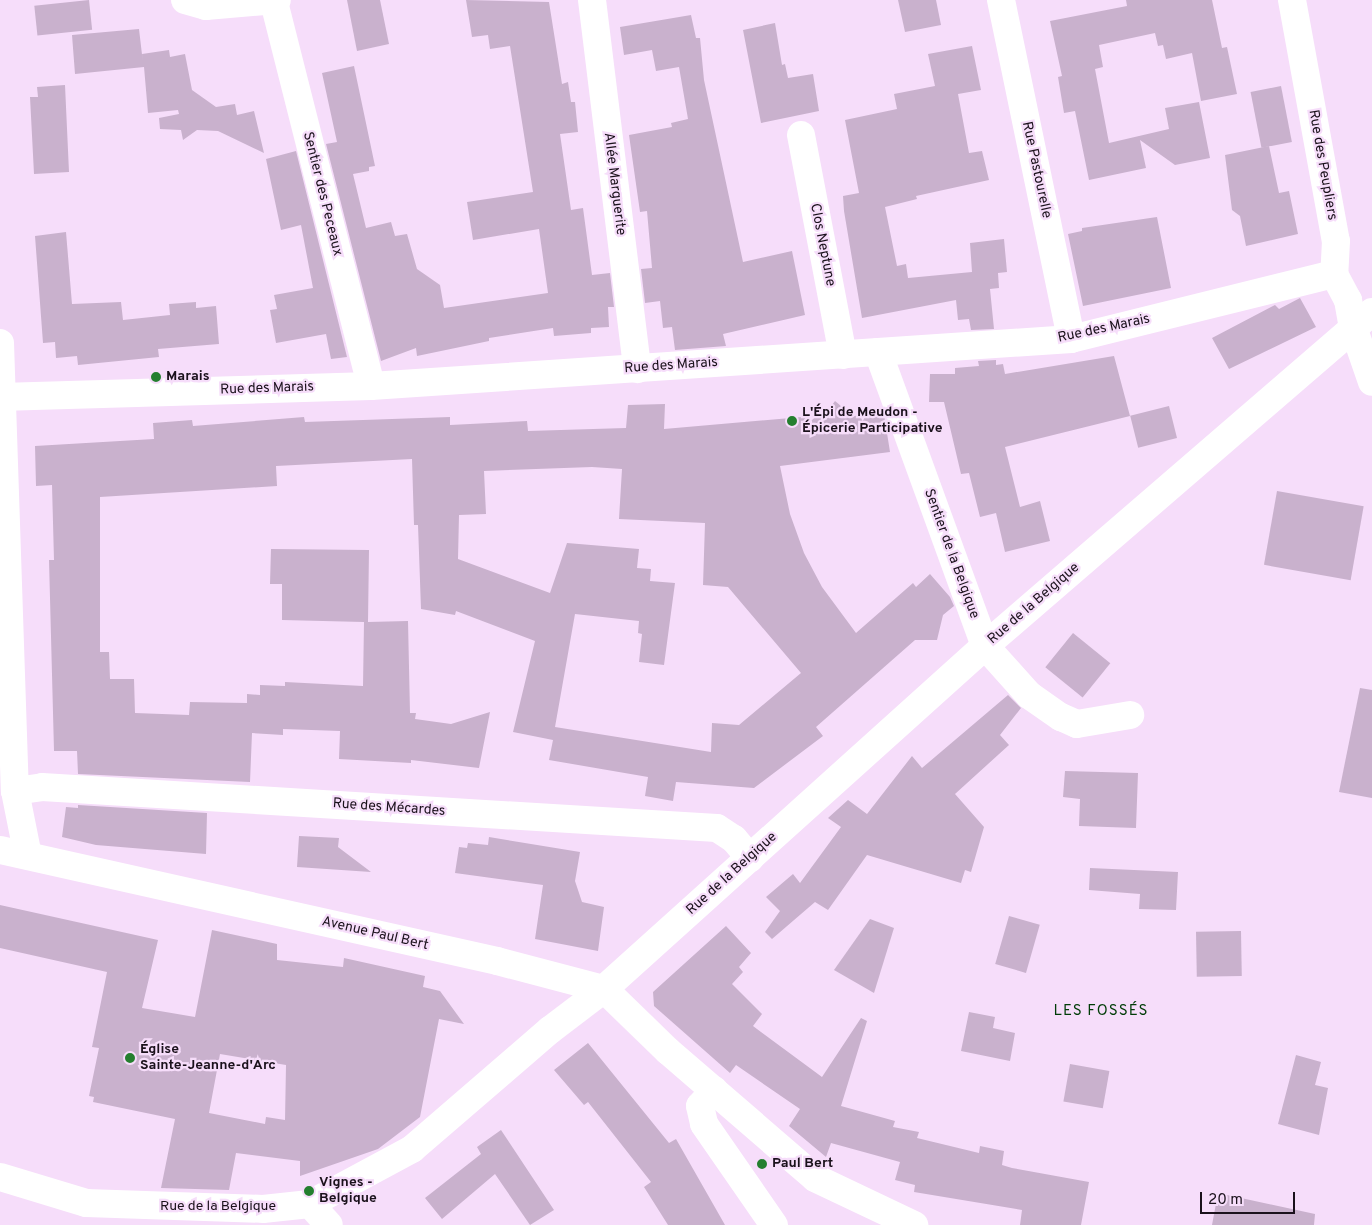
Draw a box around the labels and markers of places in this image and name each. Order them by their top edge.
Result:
place label: Marais [166,369,210,385]
marker: Marais [150,371,162,383]
place label: L'Épi de Meudon - Épicerie Participative [802,405,943,438]
marker: L'Épi de Meudon - Épicerie Participative [786,415,798,427]
place label: Église Sainte-Jeanne-d'Arc [140,1042,276,1074]
marker: Église Sainte-Jeanne-d'Arc [124,1052,136,1064]
place label: Paul Bert [772,1156,833,1172]
marker: Paul Bert [756,1158,768,1170]
place label: Vignes - Belgique [319,1175,377,1208]
marker: Vignes - Belgique [303,1185,315,1197]

